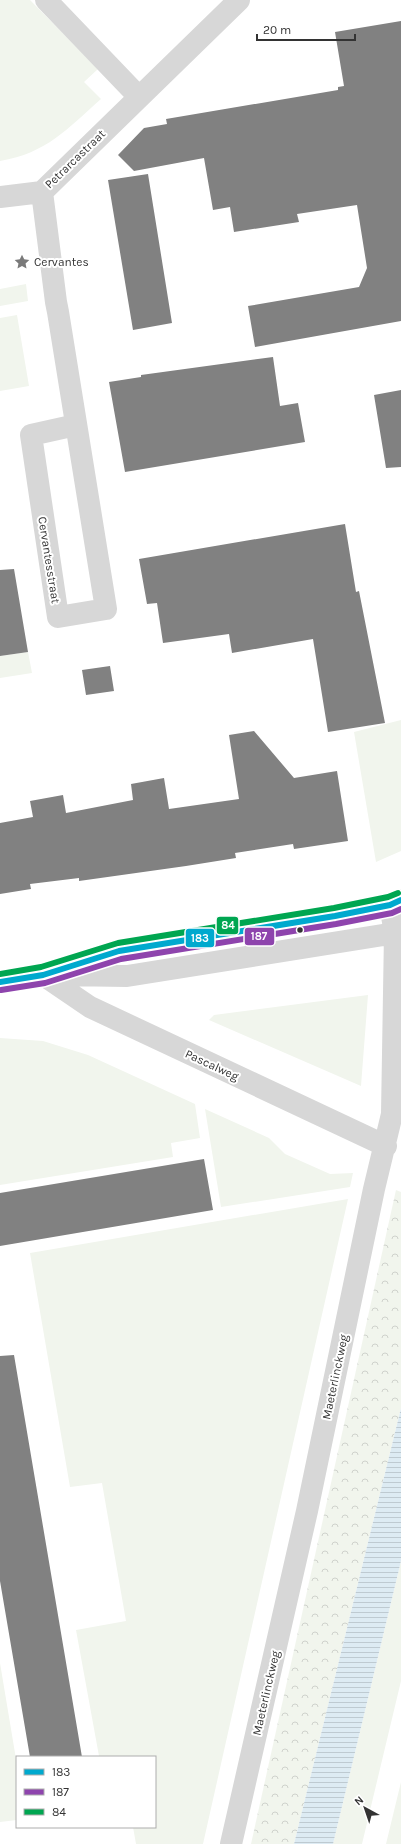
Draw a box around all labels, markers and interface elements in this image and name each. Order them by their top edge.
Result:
scale bar [257,16,355,42]
text: 20 m [263,23,291,37]
street label: Petrarcastraat [42,126,108,191]
place icon: Cervantes [13,253,31,271]
place label: Cervantes [34,255,89,269]
street label: Cervantesstraat [35,516,63,605]
line badge: 84 [216,916,239,935]
text: 84 [221,919,235,932]
unlabelled marker [295,925,305,935]
line badge: 187 [244,927,275,946]
line badge: 183 [185,928,215,948]
text: 187 [251,930,268,943]
text: 183 [191,932,209,945]
street label: Pascalweg [183,1047,241,1084]
street label: Maeterlinckweg [319,1333,351,1421]
street label: Maeterlinckweg [249,1649,283,1737]
legend [16,1756,156,1828]
text: 183 [52,1765,70,1779]
text: 187 [52,1785,69,1799]
north arrow [345,1788,385,1828]
text: N [352,1793,366,1808]
text: 84 [52,1805,66,1819]

